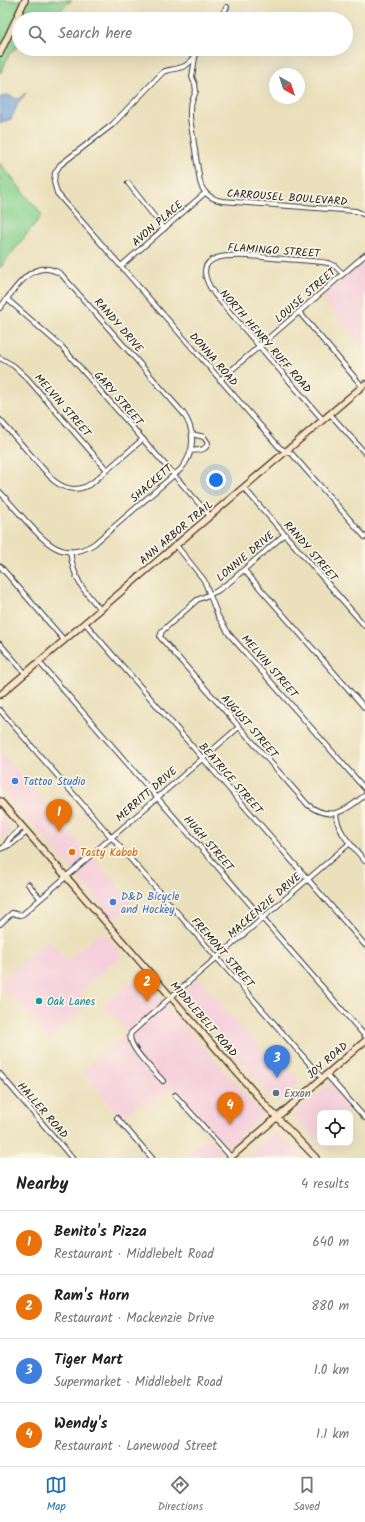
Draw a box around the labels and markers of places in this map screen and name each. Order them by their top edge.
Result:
place label: Tattoo Studio [23,773,85,791]
marker: Tattoo Studio [10,776,20,786]
pin: 1 [46,799,72,832]
place label: Tasty Kabob [80,844,138,862]
marker: Tasty Kabob [67,847,77,857]
place label: D&D Bicycle and Hockey [121,888,180,919]
marker: D&D Bicycle and Hockey [108,897,118,907]
pin: 2 [134,969,160,1002]
place label: Oak Lanes [47,993,95,1011]
marker: Oak Lanes [34,996,44,1006]
pin: 3 [264,1045,290,1078]
place label: Exxon [284,1085,311,1103]
marker: Exxon [271,1088,281,1098]
pin: 4 [217,1092,243,1125]

